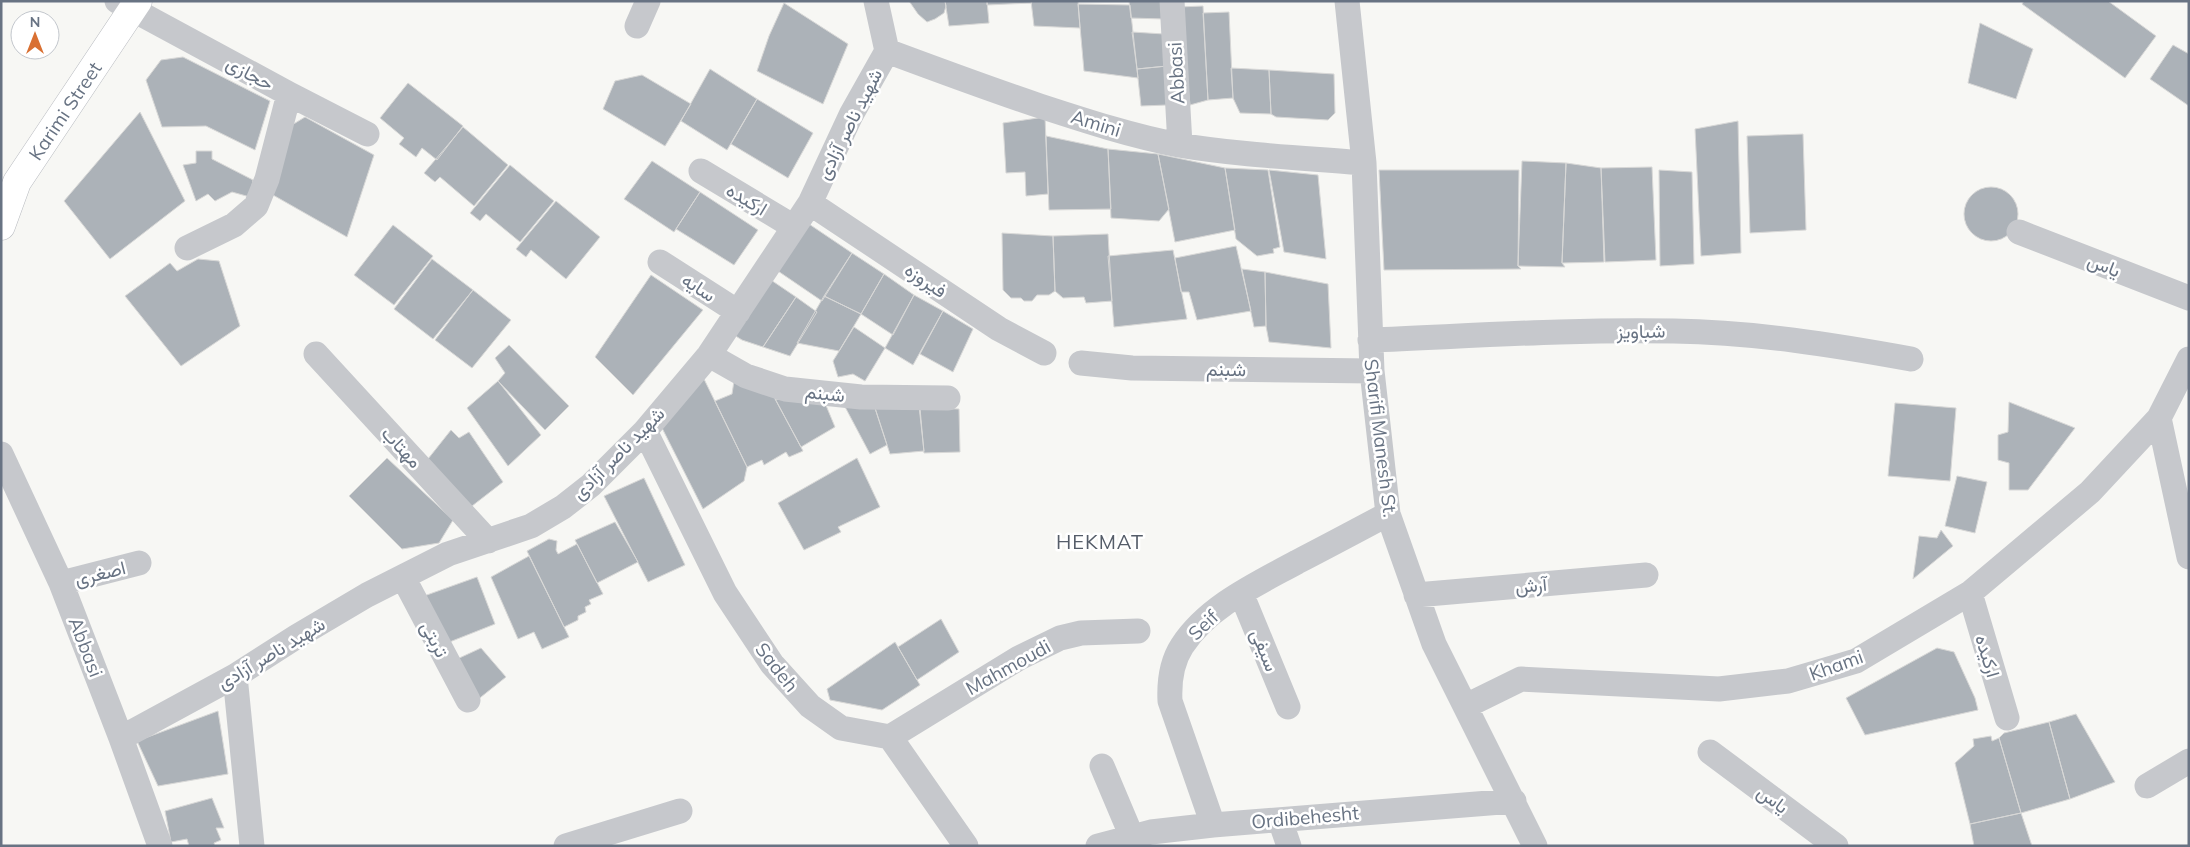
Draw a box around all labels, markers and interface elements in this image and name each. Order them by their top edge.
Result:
north arrow [10,10,60,60]
text: N [30,13,40,31]
street label: Abbasi [1162,41,1190,105]
street label: حجازی [222,51,278,95]
street label: Karimi Street [23,57,107,165]
street label: شهید ناصر آزادی [811,64,887,184]
street label: Amini [1068,104,1124,142]
street label: ارکیده [722,178,772,220]
street label: یاس [2084,248,2124,282]
street label: فیروزه [900,257,952,303]
street label: سایه [677,267,721,307]
street label: شباویز [1615,319,1666,343]
street label: شبنم [1206,357,1246,382]
street label: Sharifi Manesh St. [1359,357,1403,519]
street label: شبنم [804,379,846,408]
street label: شهید ناصر آزادی [567,402,669,504]
street label: مهتاب [377,421,427,473]
district label: HEKMAT [1056,529,1144,554]
street label: اصغری [72,555,128,591]
street label: آرش [1514,572,1550,598]
street label: Seif [1183,604,1224,645]
street label: شهید ناصر آزادی [213,611,329,695]
street label: Abbasi [64,614,108,680]
street label: تربتی [416,617,454,661]
street label: سیفی [1246,625,1284,675]
street label: ارکیده [1970,632,2006,680]
street label: Mahmoudi [961,634,1055,700]
street label: Sadeh [750,638,804,696]
street label: Khami [1806,644,1866,686]
street label: یاس [1752,779,1794,819]
street label: Ordibehesht [1250,800,1360,834]

